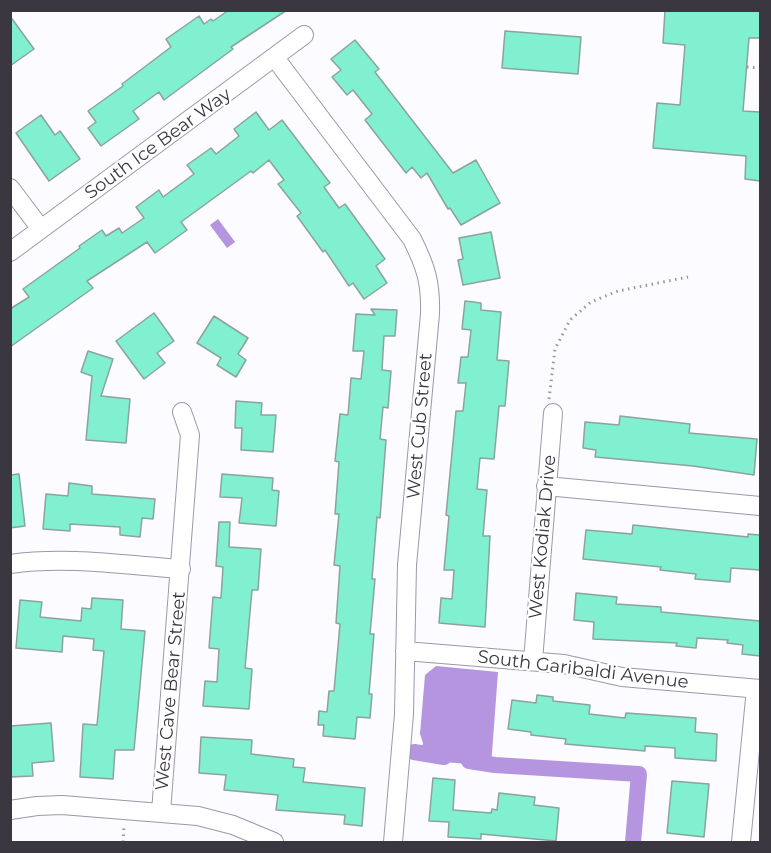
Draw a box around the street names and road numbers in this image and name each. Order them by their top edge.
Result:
street label: South Ice Bear Way [81,84,235,204]
street label: West Cub Street [403,352,437,500]
street label: West Kodiak Drive [525,454,561,620]
street label: West Cave Bear Street [152,590,190,792]
street label: South Garibaldi Avenue [476,646,690,694]

